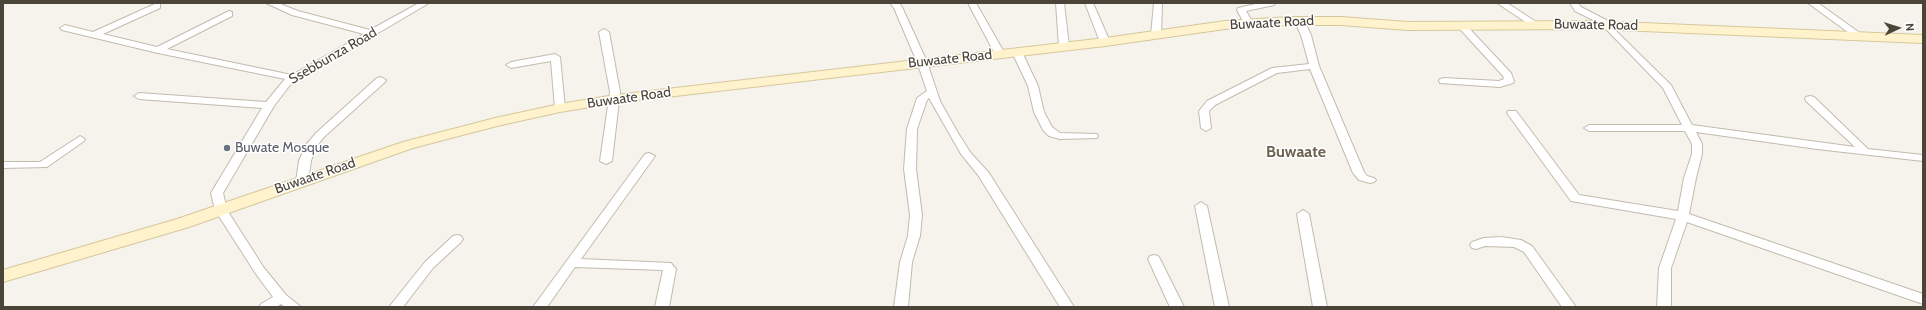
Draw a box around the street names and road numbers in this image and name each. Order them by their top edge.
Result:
street label: Buwaate Road [1229,12,1315,34]
street label: Buwaate Road [1554,16,1638,34]
street label: Ssebbunza Road [286,24,380,88]
street label: Buwaate Road [907,46,993,72]
street label: Buwaate Road [586,84,672,112]
street label: Buwaate Road [272,154,358,198]

